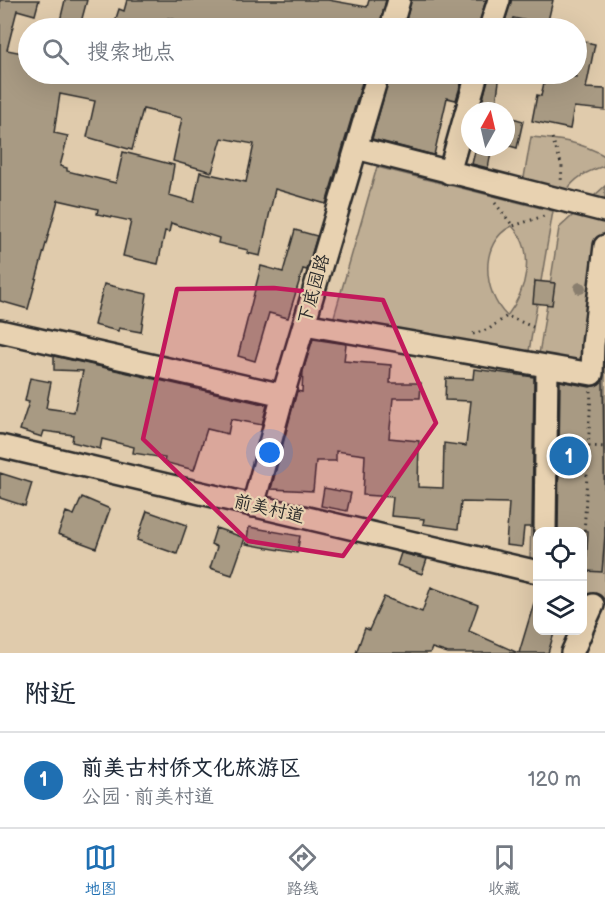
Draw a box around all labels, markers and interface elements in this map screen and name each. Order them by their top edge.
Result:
search box [18,18,587,84]
icon: search [39,35,72,68]
text: 搜索地点 [87,39,175,66]
north arrow [461,102,515,156]
street label: 下底园路 [294,252,334,326]
pin: 1 [550,434,588,478]
your location [255,438,284,467]
street label: 前美村道 [232,491,306,527]
map controls [533,527,587,635]
button: locate [533,527,587,581]
button: layers [533,581,587,635]
text: 附近 [24,679,76,710]
text: 前美古村侨文化旅游区 [81,755,301,782]
text: 1 [39,768,48,792]
text: 120 m [528,768,581,792]
text: 公园 · 前美村道 [81,785,214,809]
tab: 地图 [84,841,117,899]
tab: 路线 [286,841,319,899]
tab: 收藏 [488,841,521,899]

